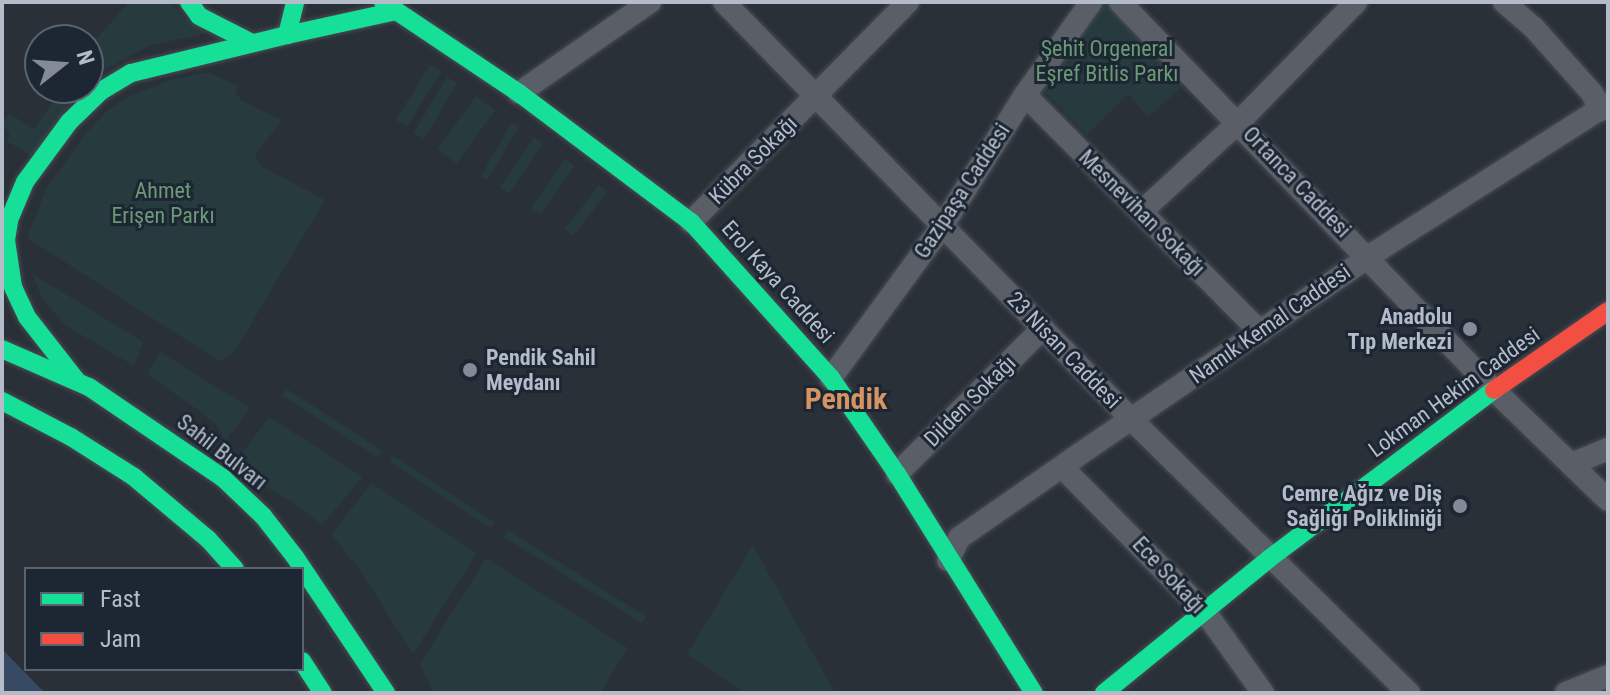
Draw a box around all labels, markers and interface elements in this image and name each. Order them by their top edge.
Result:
north arrow [24,24,104,104]
park label: Şehit Orgeneral Eşref Bitlis Parkı [1036,35,1178,86]
text: N [72,47,99,68]
street label: Kübra Sokağı [703,110,803,210]
street label: Gazipaşa Caddesi [909,119,1015,263]
street label: Ortanca Caddesi [1237,121,1357,243]
street label: Mesnevihan Sokağı [1073,144,1211,282]
park label: Ahmet Erişen Parkı [111,177,215,228]
street label: Erol Kaya Caddesi [716,215,840,349]
street label: Namık Kemal Caddesi [1184,259,1356,389]
street label: 23 Nisan Caddesi [1002,286,1126,414]
place label: Anadolu Tıp Merkezi [1348,303,1452,354]
marker: Anadolu Tıp Merkezi [1459,318,1481,340]
street label: Lokman Hekim Caddesi [1363,321,1545,463]
place label: Pendik Sahil Meydanı [486,344,596,396]
street label: Dilden Sokağı [919,350,1021,452]
marker: Pendik Sahil Meydanı [461,361,479,379]
district label: Pendik [805,381,887,417]
street label: Sahil Bulvarı [172,409,272,495]
place label: Cemre Ağız ve Diş Sağlığı Polikliniği [1282,480,1442,532]
marker: Cemre Ağız ve Diş Sağlığı Polikliniği [1449,495,1471,517]
street label: Ece Sokağı [1127,531,1211,619]
legend [24,567,304,671]
text: Fast [100,585,141,613]
text: Jam [100,625,141,653]

